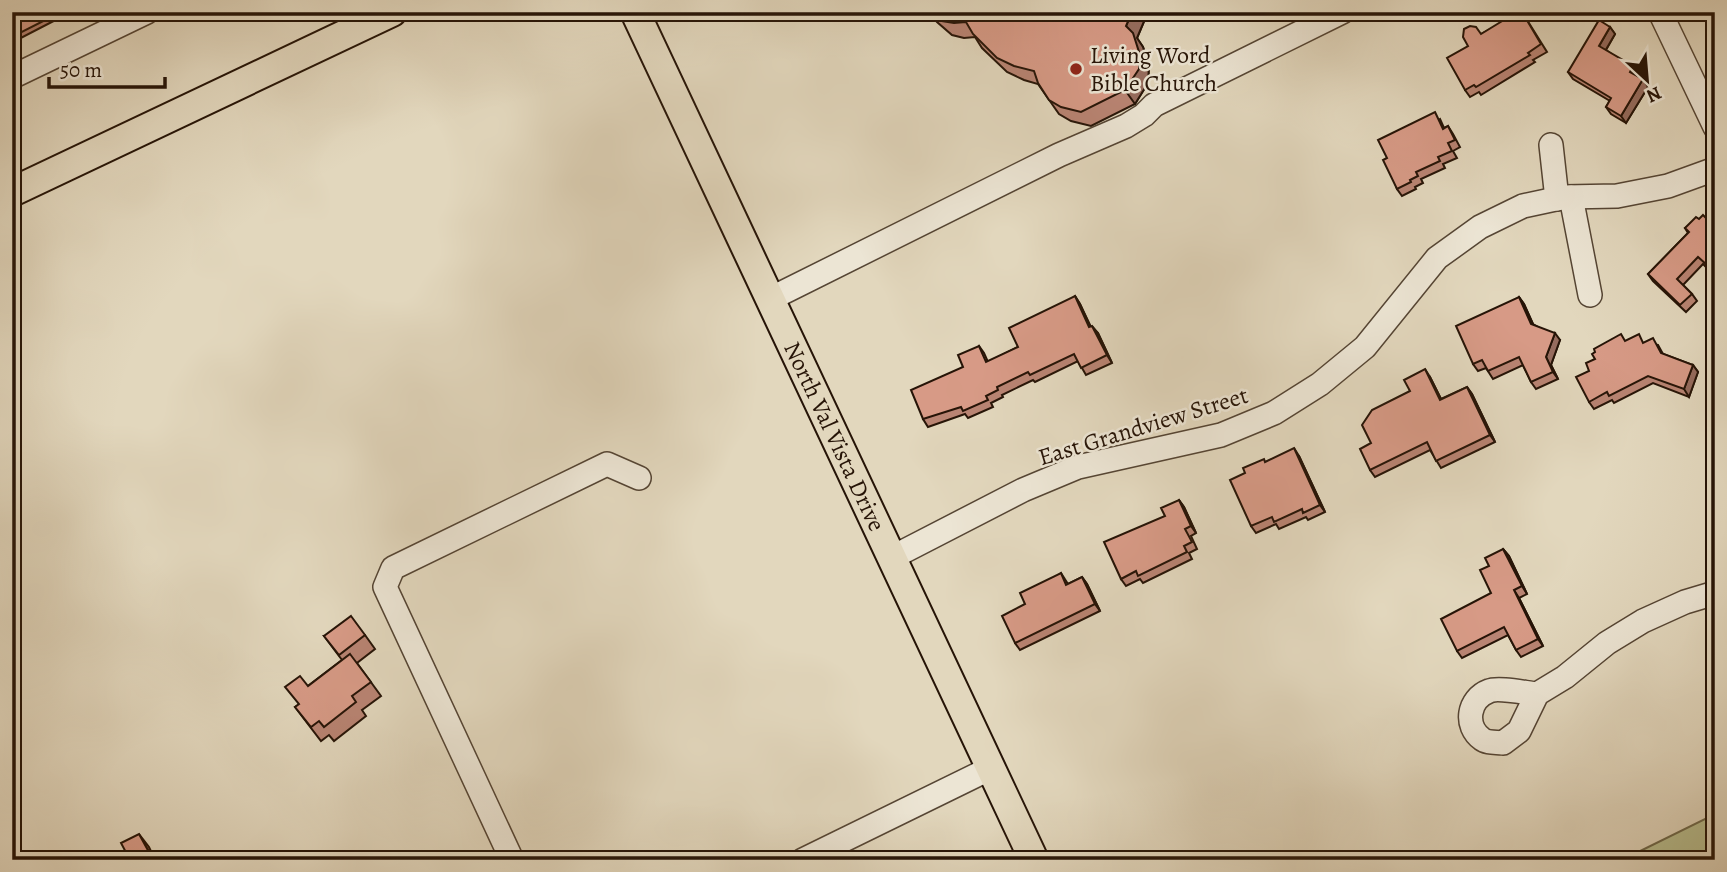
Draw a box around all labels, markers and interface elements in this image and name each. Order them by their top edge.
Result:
place label: Living Word Bible Church [1090,39,1217,99]
scale bar [49,46,164,90]
north arrow [1612,46,1682,116]
text: 50 m [60,56,102,84]
marker: Living Word Bible Church [1068,61,1084,77]
text: N [1642,80,1666,109]
street label: North Val Vista Drive [776,336,893,536]
street label: East Grandview Street [1034,379,1252,473]

